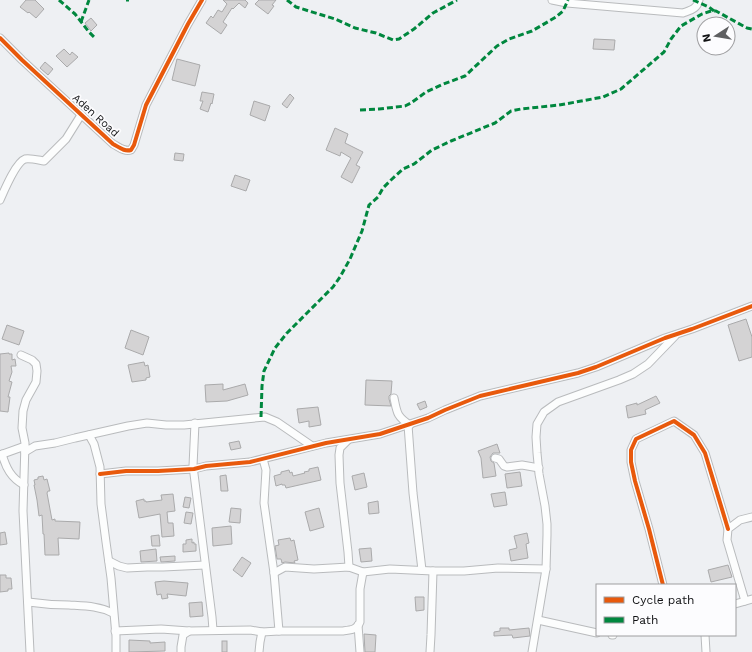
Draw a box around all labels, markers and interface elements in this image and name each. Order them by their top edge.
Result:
north arrow [696,16,736,56]
text: N [700,33,714,43]
street label: Aden Road [70,91,122,140]
legend [596,584,736,636]
text: Cycle path [632,593,694,607]
text: Path [632,613,658,627]

